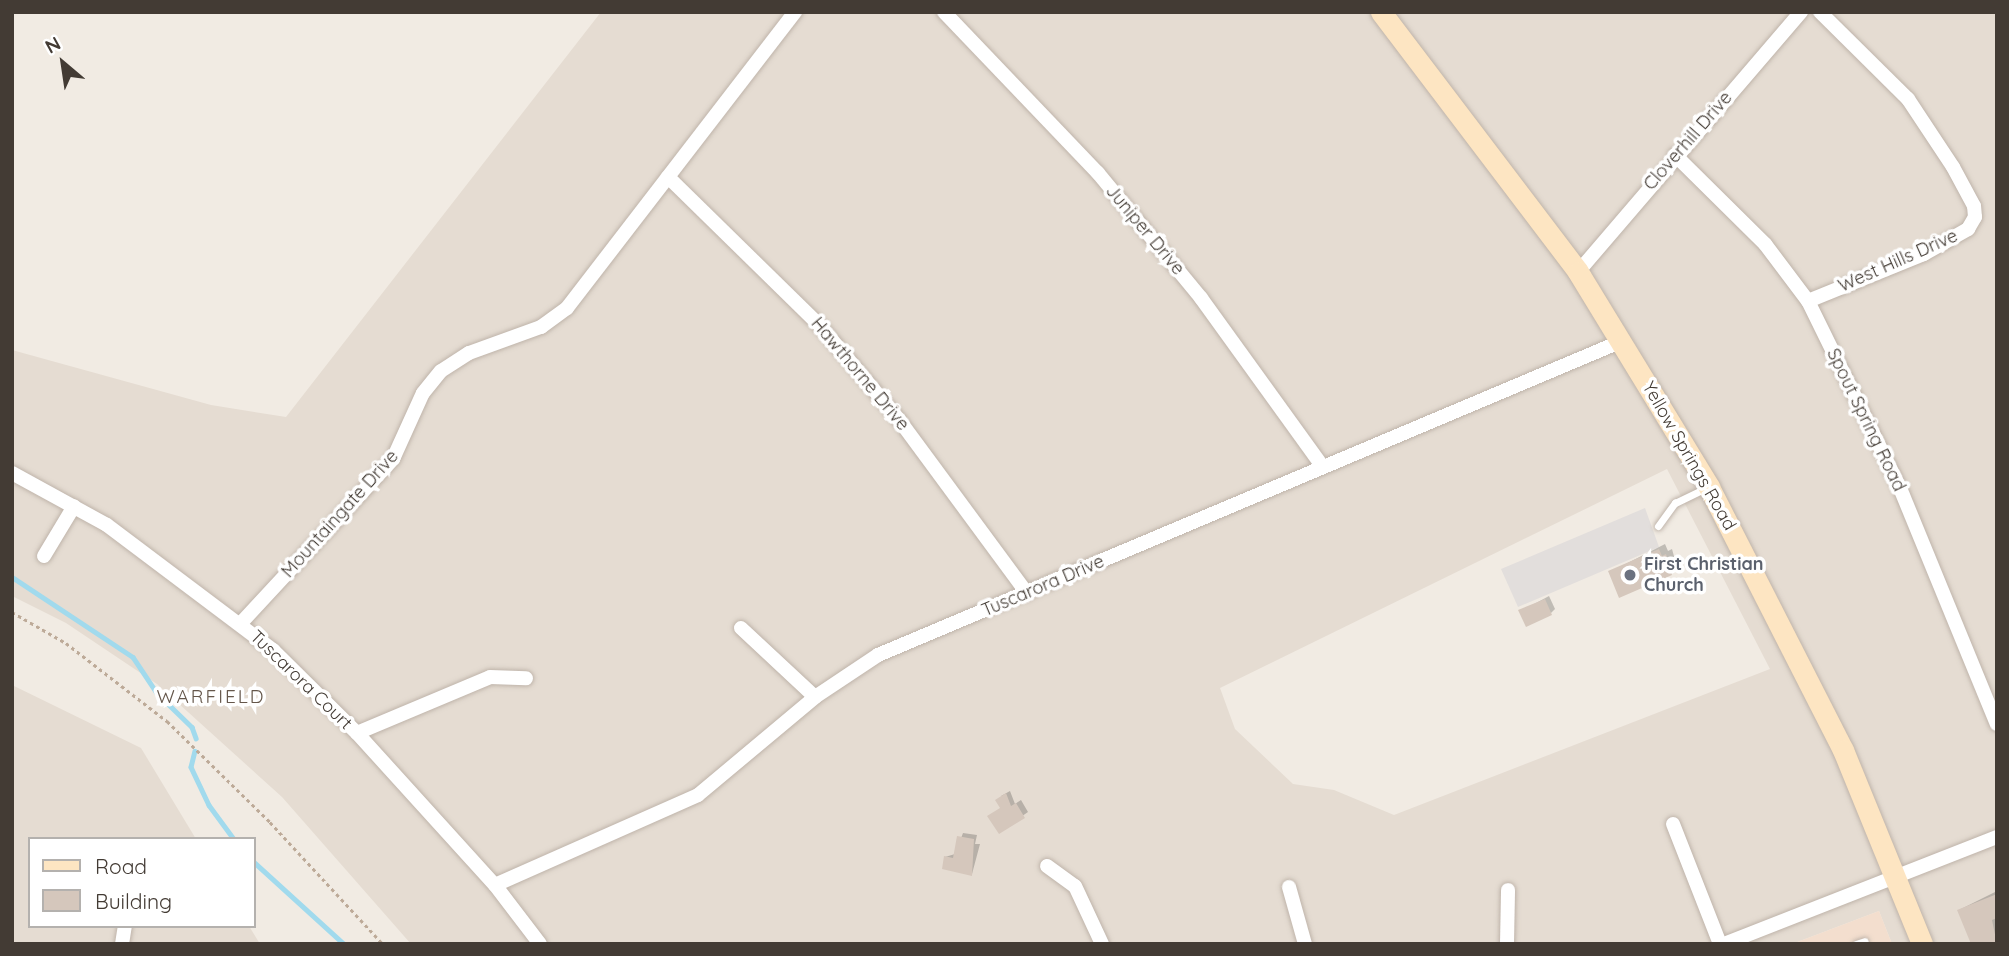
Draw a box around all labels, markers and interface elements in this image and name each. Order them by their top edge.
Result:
north arrow [28,28,98,98]
text: N [41,31,65,59]
street label: Cloverhill Drive [1639,87,1737,195]
street label: Juniper Drive [1101,181,1189,279]
street label: West Hills Drive [1835,225,1961,297]
street label: Hawthorne Drive [806,313,914,435]
street label: Spout Spring Road [1822,345,1910,495]
street label: Yellow Springs Road [1638,378,1740,534]
street label: Mountaingate Drive [277,446,403,582]
street label: Tuscarora Drive [979,550,1107,622]
place label: First Christian Church [1644,554,1763,596]
marker: First Christian Church [1622,567,1638,583]
street label: Tuscarora Court [245,626,357,734]
district label: WARFIELD [157,686,265,708]
legend [28,837,256,928]
text: Road [95,853,147,879]
text: Building [95,888,172,914]

